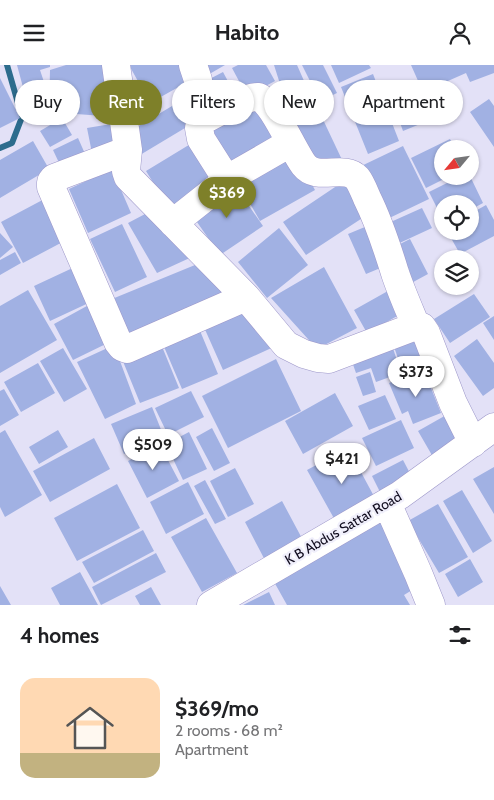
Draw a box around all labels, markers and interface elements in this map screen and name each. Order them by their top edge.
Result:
icon: menu [20,19,48,47]
text: Habito [215,19,279,46]
icon: person [446,19,474,47]
chip: Buy [15,80,80,125]
chip: Rent [90,80,162,125]
chip: Filters [172,80,254,125]
chip: New [264,80,334,125]
chip: Apartment [344,80,463,125]
north arrow [434,140,479,185]
map controls [434,140,479,295]
pin: $369 [197,177,257,219]
text: $369 [209,183,245,202]
button: locate [434,195,479,240]
button: layers [434,250,479,295]
pin: $373 [386,355,446,398]
text: $373 [399,362,433,381]
pin: $509 [123,429,183,471]
text: $509 [134,435,172,454]
pin: $421 [312,443,372,485]
text: $421 [325,449,359,468]
street label: K B Abdus Sattar Road [281,487,405,569]
icon: filters [446,621,474,649]
text: 4 homes [20,623,99,648]
text: $369/mo [175,696,259,721]
icon: home [60,698,120,758]
text: 2 rooms · 68 m² [175,721,283,740]
text: Apartment [175,740,248,759]

